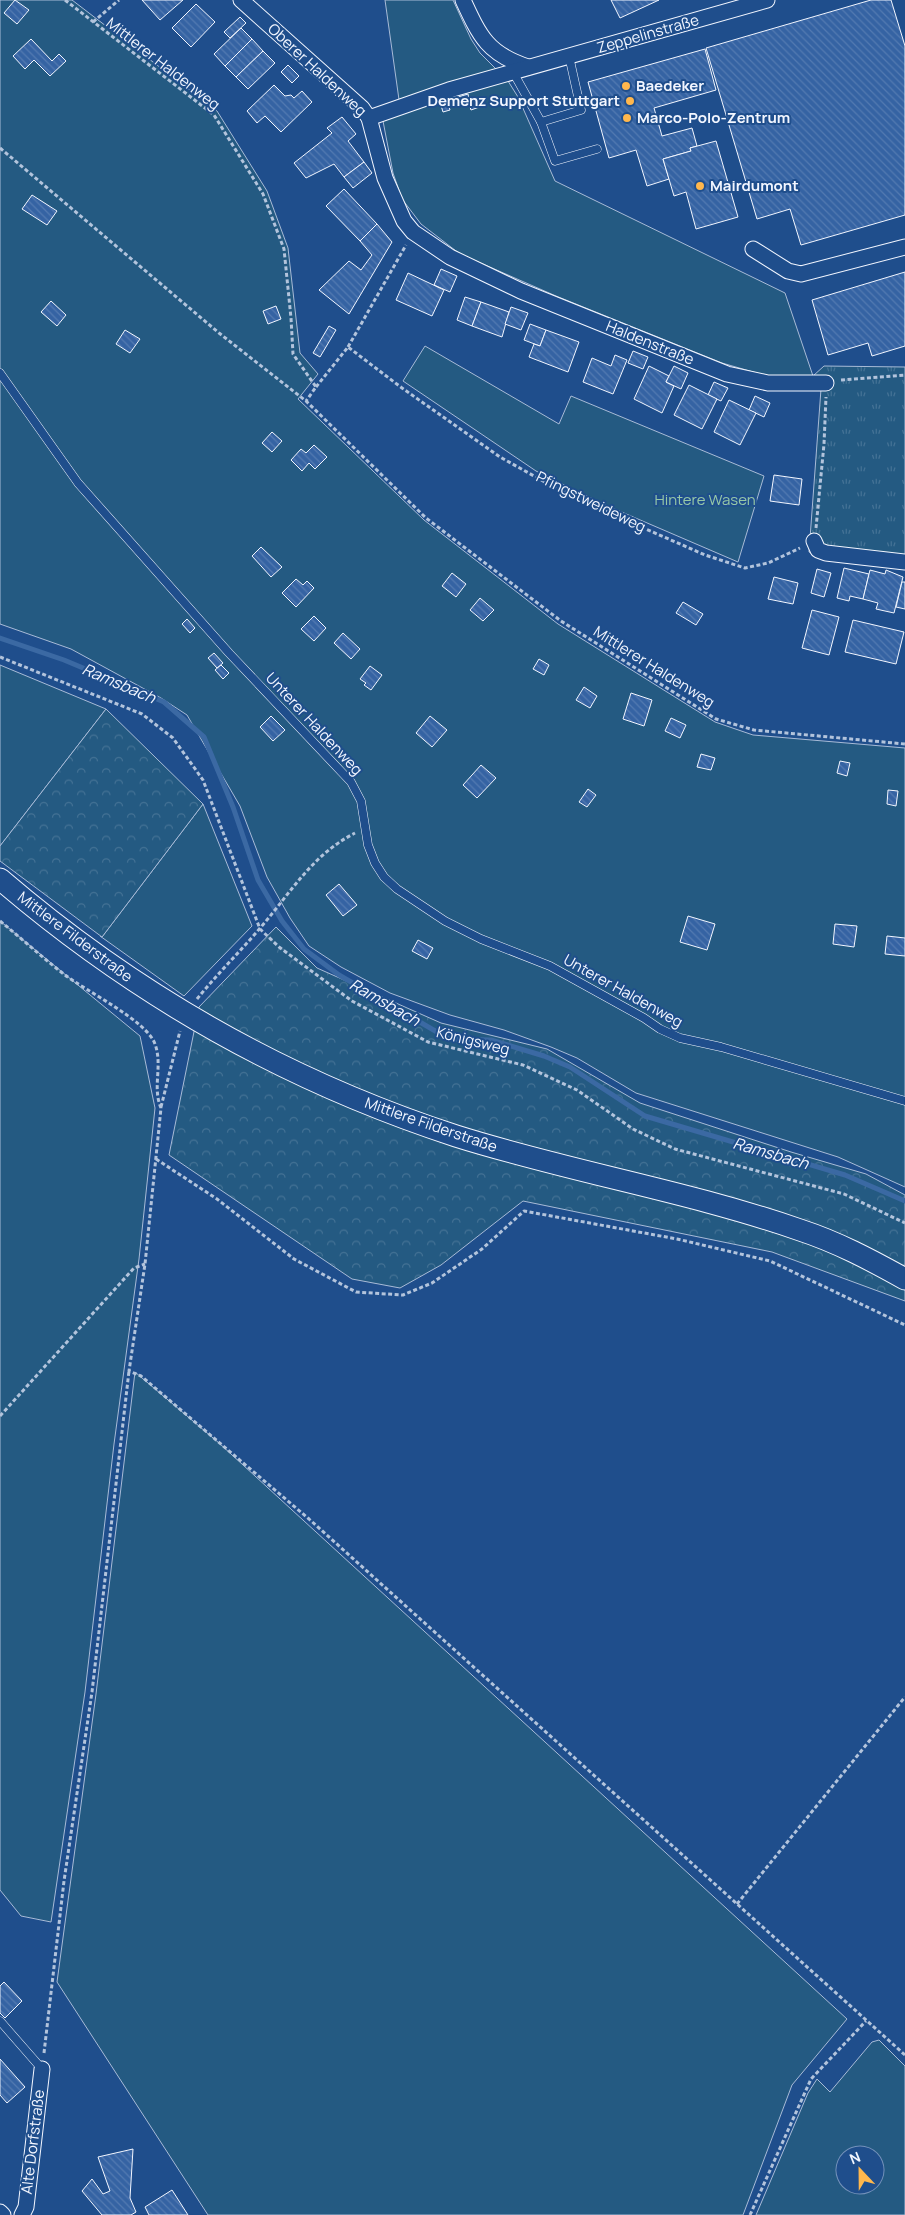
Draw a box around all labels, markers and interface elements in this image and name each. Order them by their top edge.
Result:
street label: Zeppelinstraße [594,9,702,58]
street label: Mittlerer Haldenweg [102,12,225,115]
street label: Oberer Haldenweg [263,18,371,121]
place label: Baedeker [636,75,704,96]
marker: Baedeker [620,80,632,92]
place label: Demenz Support Stuttgart [427,90,620,111]
marker: Demenz Support Stuttgart [624,95,636,107]
place label: Marco-Polo-Zentrum [637,107,790,128]
marker: Marco-Polo-Zentrum [621,112,633,124]
place label: Mairdumont [710,175,799,196]
marker: Mairdumont [694,180,706,192]
street label: Haldenstraße [603,315,698,370]
street label: Pfingstweideweg [533,466,650,537]
park label: Hintere Wasen [654,489,756,510]
street label: Mittlerer Haldenweg [590,621,719,712]
water label: Ramsbach [79,658,159,708]
street label: Unterer Haldenweg [261,668,368,780]
street label: Mittlere Filderstraße [14,886,137,987]
street label: Unterer Haldenweg [560,949,687,1032]
water label: Ramsbach [346,973,425,1031]
street label: Königsweg [434,1021,512,1060]
street label: Mittlere Filderstraße [362,1092,500,1157]
water label: Ramsbach [731,1132,812,1174]
street label: Alte Dorfstraße [16,2088,49,2195]
north arrow [835,2145,885,2195]
text: N [847,2147,863,2168]

